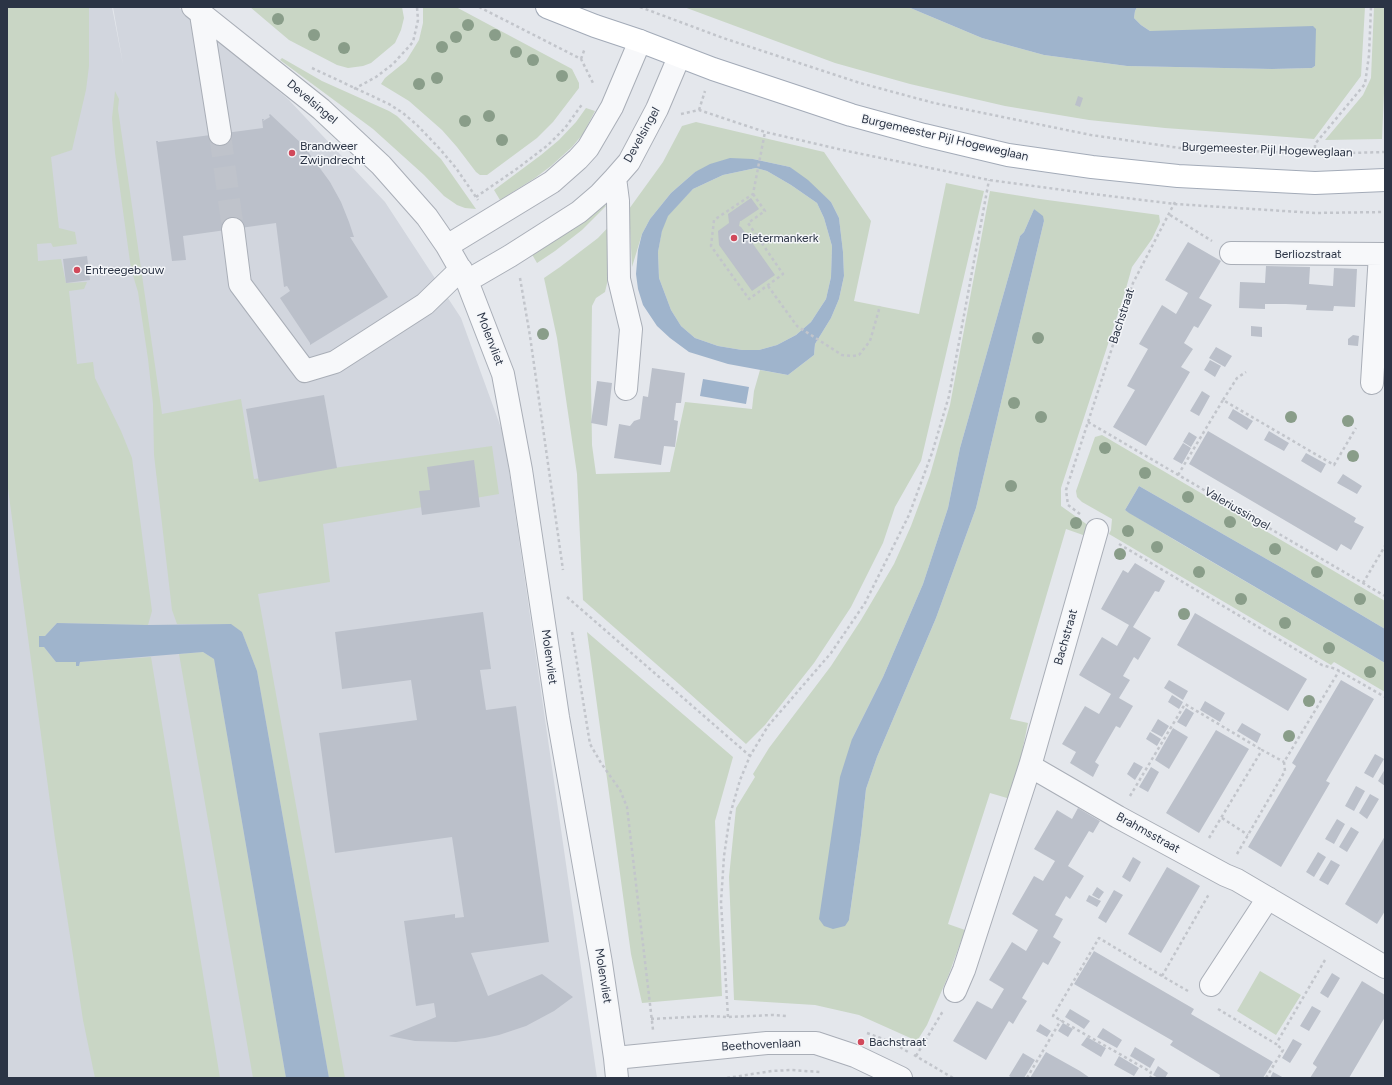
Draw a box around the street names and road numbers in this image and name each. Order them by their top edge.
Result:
street label: Develsingel [284,77,340,127]
street label: Develsingel [621,105,663,165]
street label: Burgemeester Pijl Hogeweglaan [860,112,1030,164]
street label: Burgemeester Pijl Hogeweglaan [1181,140,1353,160]
street label: Berliozstraat [1274,247,1342,261]
street label: Bachstraat [1106,286,1138,346]
street label: Molenvliet [473,310,507,368]
street label: Valeriussingel [1202,484,1272,534]
street label: Bachstraat [1051,607,1081,667]
street label: Molenvliet [538,628,560,686]
street label: Brahmsstraat [1113,810,1183,856]
street label: Molenvliet [592,947,614,1005]
street label: Beethovenlaan [721,1036,801,1054]

